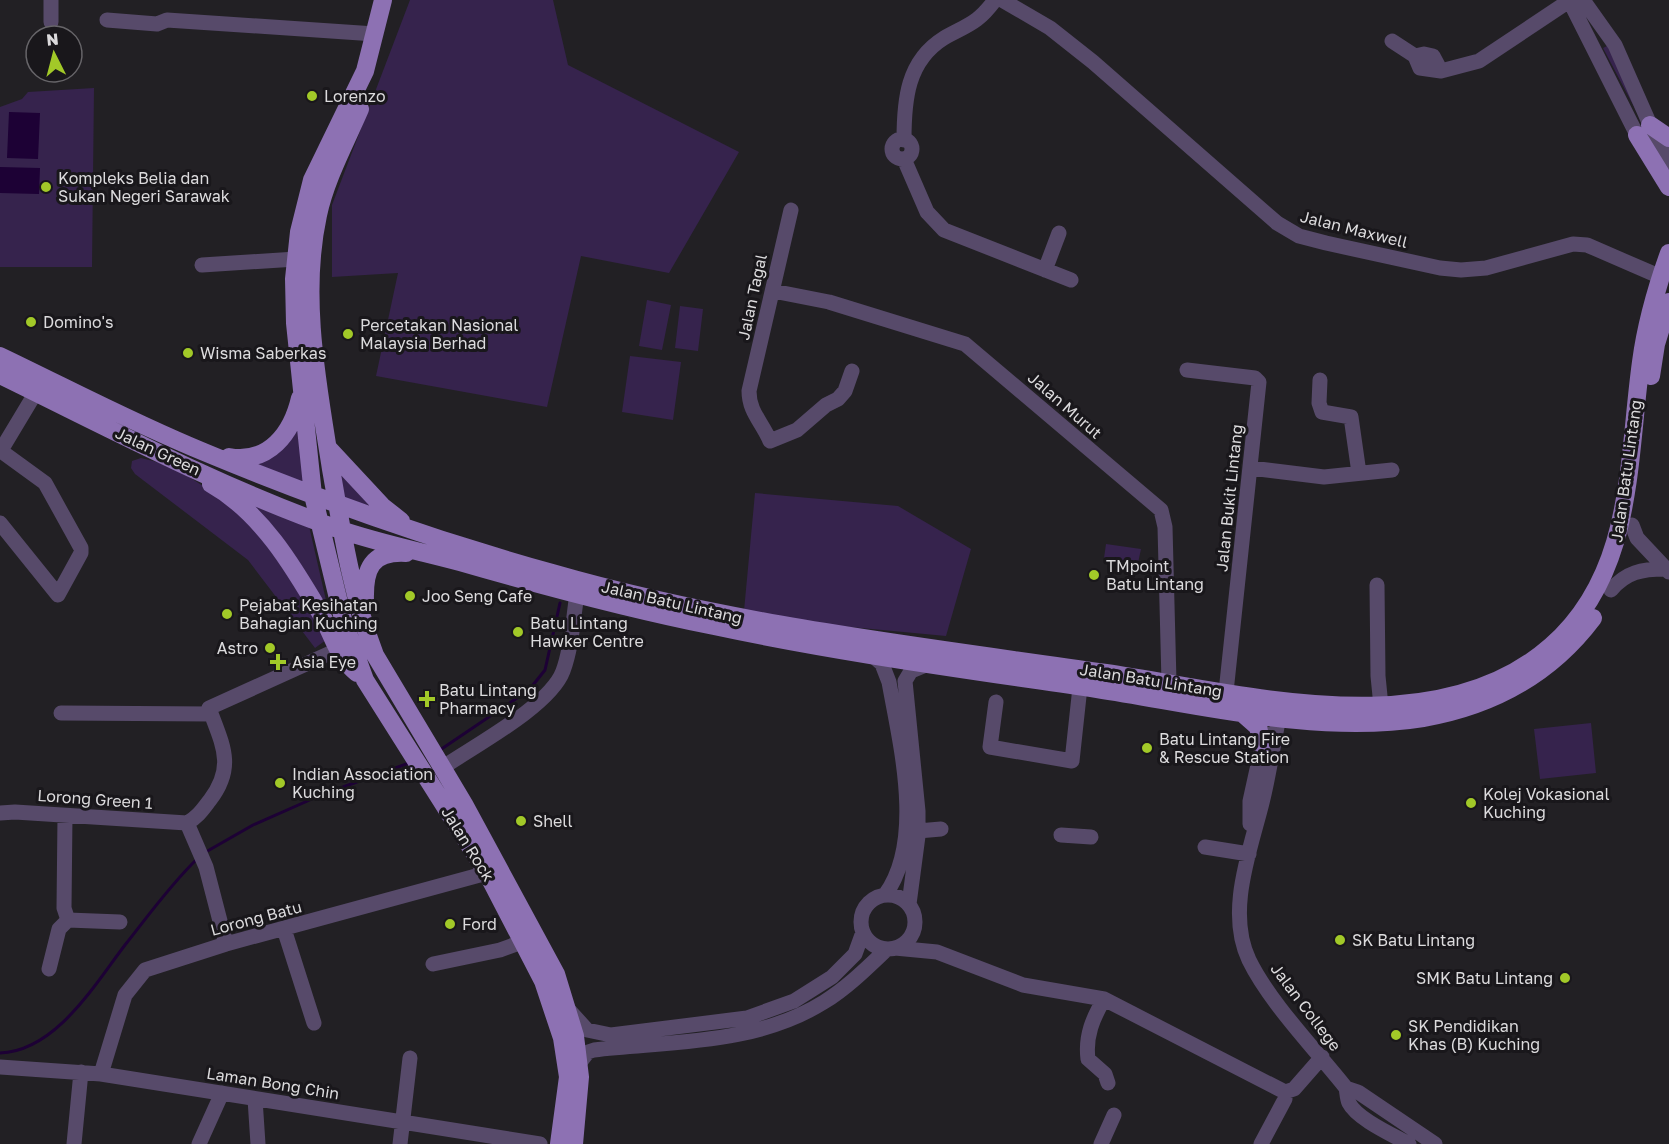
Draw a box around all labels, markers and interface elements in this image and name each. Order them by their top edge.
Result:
north arrow [24,24,84,84]
text: N [45,29,60,50]
place label: Lorenzo [324,86,386,106]
marker: Lorenzo [305,89,319,103]
place label: Kompleks Belia dan Sukan Negeri Sarawak [58,168,230,206]
marker: Kompleks Belia dan Sukan Negeri Sarawak [39,180,53,194]
street label: Jalan Maxwell [1298,206,1410,252]
street label: Jalan Tagal [733,252,771,342]
place label: Domino's [43,312,114,332]
marker: Domino's [24,315,38,329]
place label: Percetakan Nasional Malaysia Berhad [360,315,518,353]
marker: Percetakan Nasional Malaysia Berhad [341,327,355,341]
place label: Wisma Saberkas [200,343,326,363]
marker: Wisma Saberkas [181,346,195,360]
street label: Jalan Murut [1024,367,1106,443]
street label: Jalan Batu Lintang [1606,398,1646,544]
street label: Jalan Green [112,423,204,479]
street label: Jalan Bukit Lintang [1211,423,1247,573]
place label: TMpoint Batu Lintang [1106,556,1204,594]
marker: TMpoint Batu Lintang [1087,568,1101,582]
street label: Jalan Batu Lintang [600,576,744,628]
place label: Joo Seng Cafe [422,586,532,606]
marker: Joo Seng Cafe [403,589,417,603]
place label: Pejabat Kesihatan Bahagian Kuching [239,595,378,633]
marker: Pejabat Kesihatan Bahagian Kuching [220,607,234,621]
place label: Batu Lintang Hawker Centre [530,613,644,651]
marker: Batu Lintang Hawker Centre [511,625,525,639]
place label: Astro [217,638,258,658]
marker: Astro [263,641,277,655]
place label: Asia Eye [292,652,356,672]
marker: Asia Eye [269,653,287,671]
street label: Jalan Batu Lintang [1078,659,1224,701]
place label: Batu Lintang Pharmacy [439,680,537,718]
marker: Batu Lintang Pharmacy [420,692,434,706]
place label: Batu Lintang Fire & Rescue Station [1159,729,1290,767]
marker: Batu Lintang Fire & Rescue Station [1140,741,1154,755]
place label: Indian Association Kuching [292,764,433,802]
marker: Indian Association Kuching [273,776,287,790]
place label: Kolej Vokasional Kuching [1483,784,1610,822]
street label: Lorong Green 1 [37,785,154,813]
marker: Kolej Vokasional Kuching [1464,796,1478,810]
street label: Jalan Rock [437,803,499,885]
place label: Shell [533,811,573,831]
marker: Shell [514,814,528,828]
street label: Lorong Batu [208,896,304,940]
place label: Ford [462,914,497,934]
marker: Ford [443,917,457,931]
place label: SK Batu Lintang [1352,930,1475,950]
marker: SK Batu Lintang [1333,933,1347,947]
street label: Jalan College [1266,959,1346,1055]
place label: SMK Batu Lintang [1416,968,1553,988]
marker: SMK Batu Lintang [1558,971,1572,985]
place label: SK Pendidikan Khas (B) Kuching [1408,1016,1540,1054]
marker: SK Pendidikan Khas (B) Kuching [1389,1028,1403,1042]
street label: Laman Bong Chin [205,1063,341,1103]

